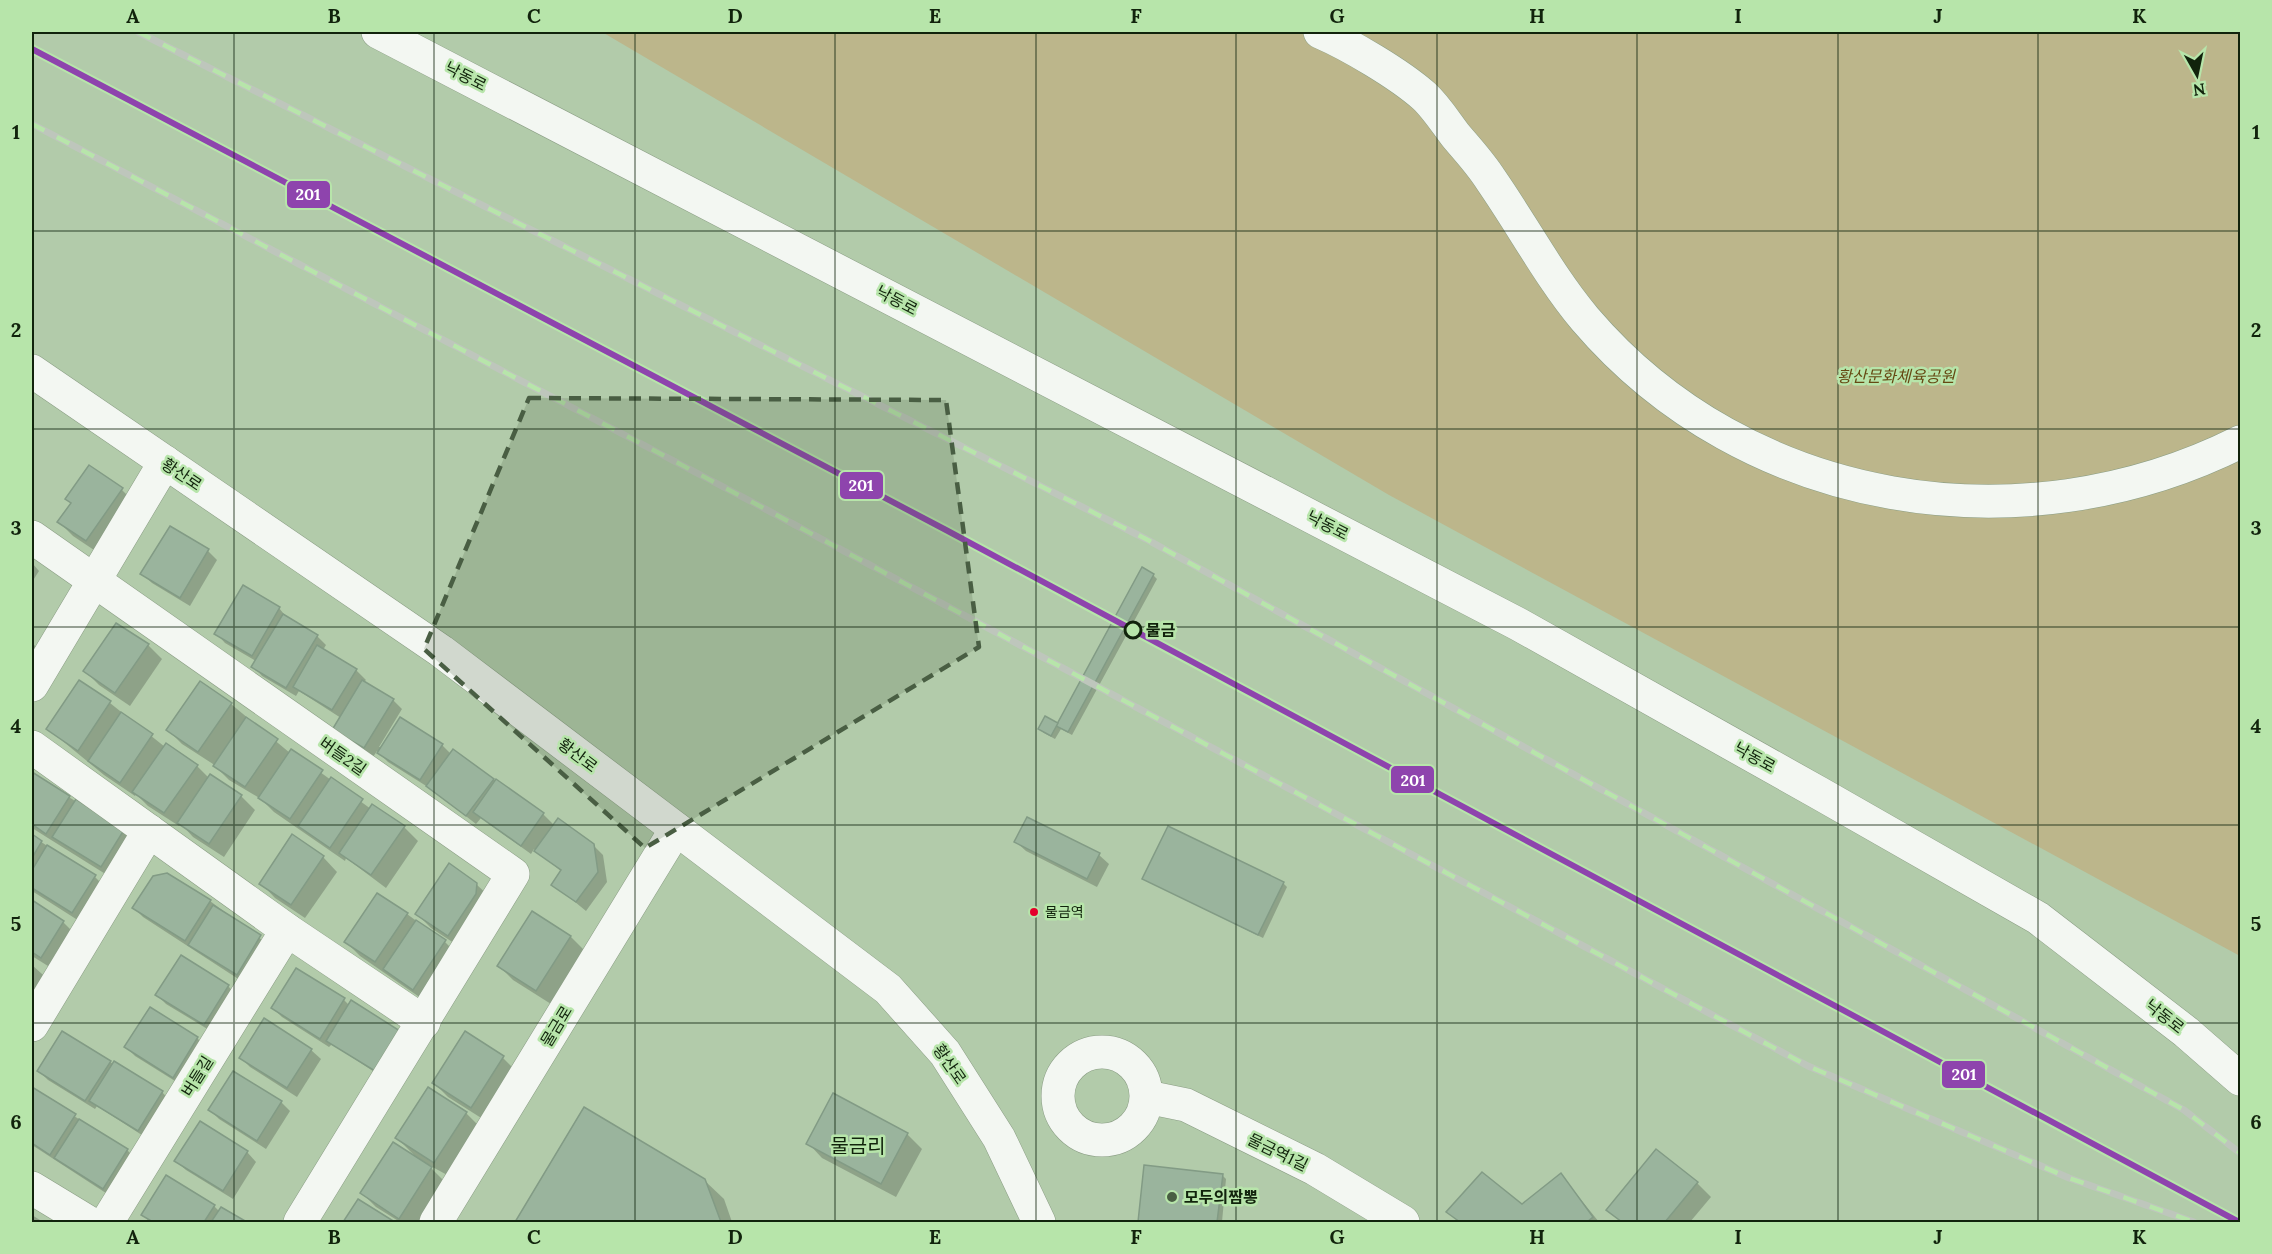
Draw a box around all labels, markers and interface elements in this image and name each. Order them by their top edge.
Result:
text: A [126,3,140,28]
text: B [327,3,341,28]
text: C [527,3,541,28]
text: D [727,3,743,28]
text: E [929,3,941,28]
text: F [1130,3,1142,28]
text: G [1329,3,1345,28]
text: H [1529,3,1545,28]
text: I [1734,3,1742,28]
text: J [1933,3,1943,28]
text: K [2132,3,2147,28]
north arrow [2167,45,2227,105]
street label: 낙동로 [442,57,490,95]
text: N [2192,79,2207,101]
text: 1 [12,119,20,144]
text: 1 [2252,119,2260,144]
line badge: 201 [286,180,331,209]
text: 201 [295,184,321,204]
street label: 낙동로 [873,281,921,319]
text: 2 [11,317,21,342]
text: 2 [2251,317,2261,342]
park label: 황산문화체육공원 [1837,366,1956,386]
street label: 황산로 [158,453,206,495]
line badge: 201 [839,471,884,500]
text: 201 [848,475,874,495]
street label: 낙동로 [1304,506,1352,544]
text: 3 [10,515,22,540]
text: 3 [2250,515,2262,540]
place label: 물금 [1146,620,1176,640]
marker: 물금 [1124,621,1142,639]
text: 4 [11,713,22,738]
text: 4 [2251,713,2262,738]
street label: 버들2길 [316,733,370,779]
street label: 황산로 [554,734,602,776]
street label: 낙동로 [1731,738,1779,777]
line badge: 201 [1390,765,1435,794]
text: 201 [1400,770,1426,790]
place label: 물금역 [1045,903,1084,921]
marker: 물금역 [1028,906,1040,918]
text: 5 [11,911,22,936]
text: 5 [2251,911,2262,936]
street label: 낙동로 [2141,995,2189,1038]
street label: 물금로 [536,1002,576,1050]
street label: 황산로 [929,1040,971,1088]
street label: 버들길 [177,1052,217,1100]
line badge: 201 [1941,1060,1986,1089]
text: 201 [1951,1064,1977,1084]
text: 6 [10,1109,22,1134]
text: 6 [2250,1109,2262,1134]
street label: 물금역1길 [1245,1129,1311,1175]
district label: 물금리 [830,1133,886,1158]
place label: 모두의짬뽕 [1184,1187,1258,1207]
marker: 모두의짬뽕 [1165,1190,1179,1204]
text: A [126,1224,140,1249]
text: B [327,1224,341,1249]
text: C [527,1224,541,1249]
text: D [727,1224,743,1249]
text: E [929,1224,941,1249]
text: F [1130,1224,1142,1249]
text: G [1329,1224,1345,1249]
text: H [1529,1224,1545,1249]
text: I [1734,1224,1742,1249]
text: J [1933,1224,1943,1249]
text: K [2132,1224,2147,1249]

